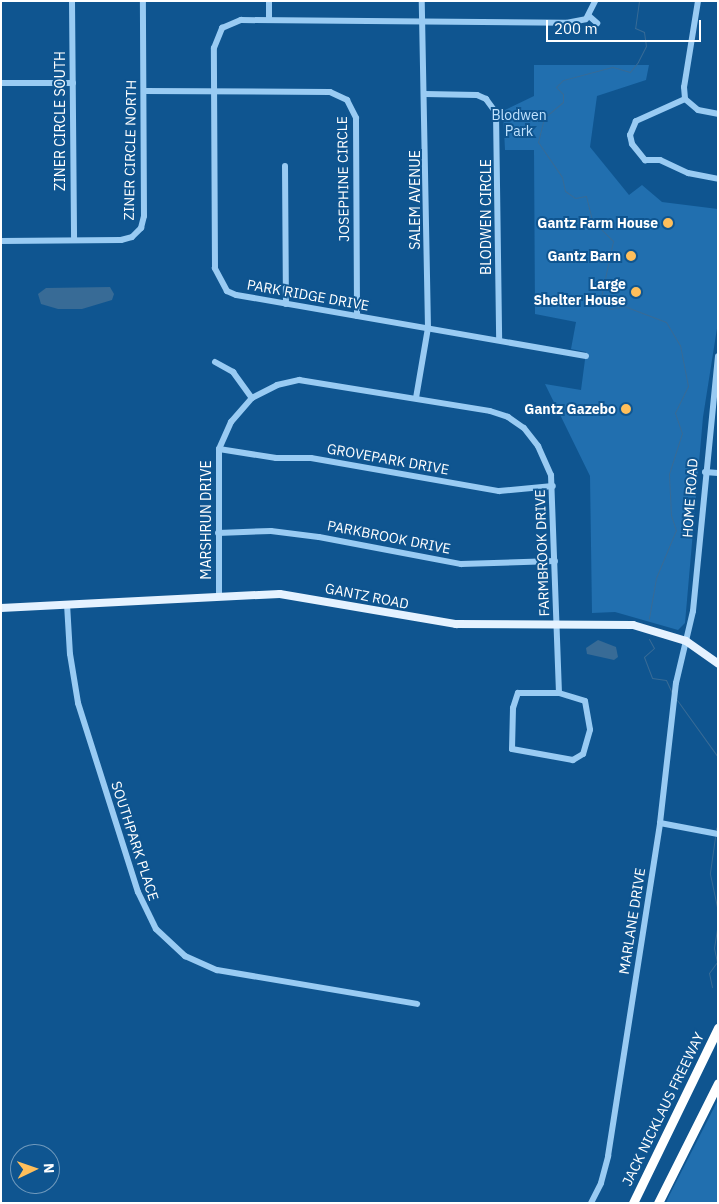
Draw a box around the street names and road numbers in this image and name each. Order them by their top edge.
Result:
street label: ZINER CIRCLE SOUTH [52,51,68,191]
street label: ZINER CIRCLE NORTH [120,80,140,220]
street label: JOSEPHINE CIRCLE [334,116,352,242]
street label: SALEM AVENUE [407,150,423,250]
street label: BLODWEN CIRCLE [478,159,494,275]
street label: PARK RIDGE DRIVE [246,276,370,314]
street label: GROVEPARK DRIVE [326,440,450,478]
street label: HOME ROAD [679,458,701,538]
street label: MARSHRUN DRIVE [198,460,214,580]
street label: FARMBROOK DRIVE [531,489,553,617]
street label: PARKBROOK DRIVE [326,517,452,557]
street label: GANTZ ROAD [324,580,410,612]
street label: SOUTHPARK PLACE [108,779,162,903]
street label: MARLANE DRIVE [615,867,649,975]
street label: JACK NICKLAUS FREEWAY [618,1029,708,1189]

